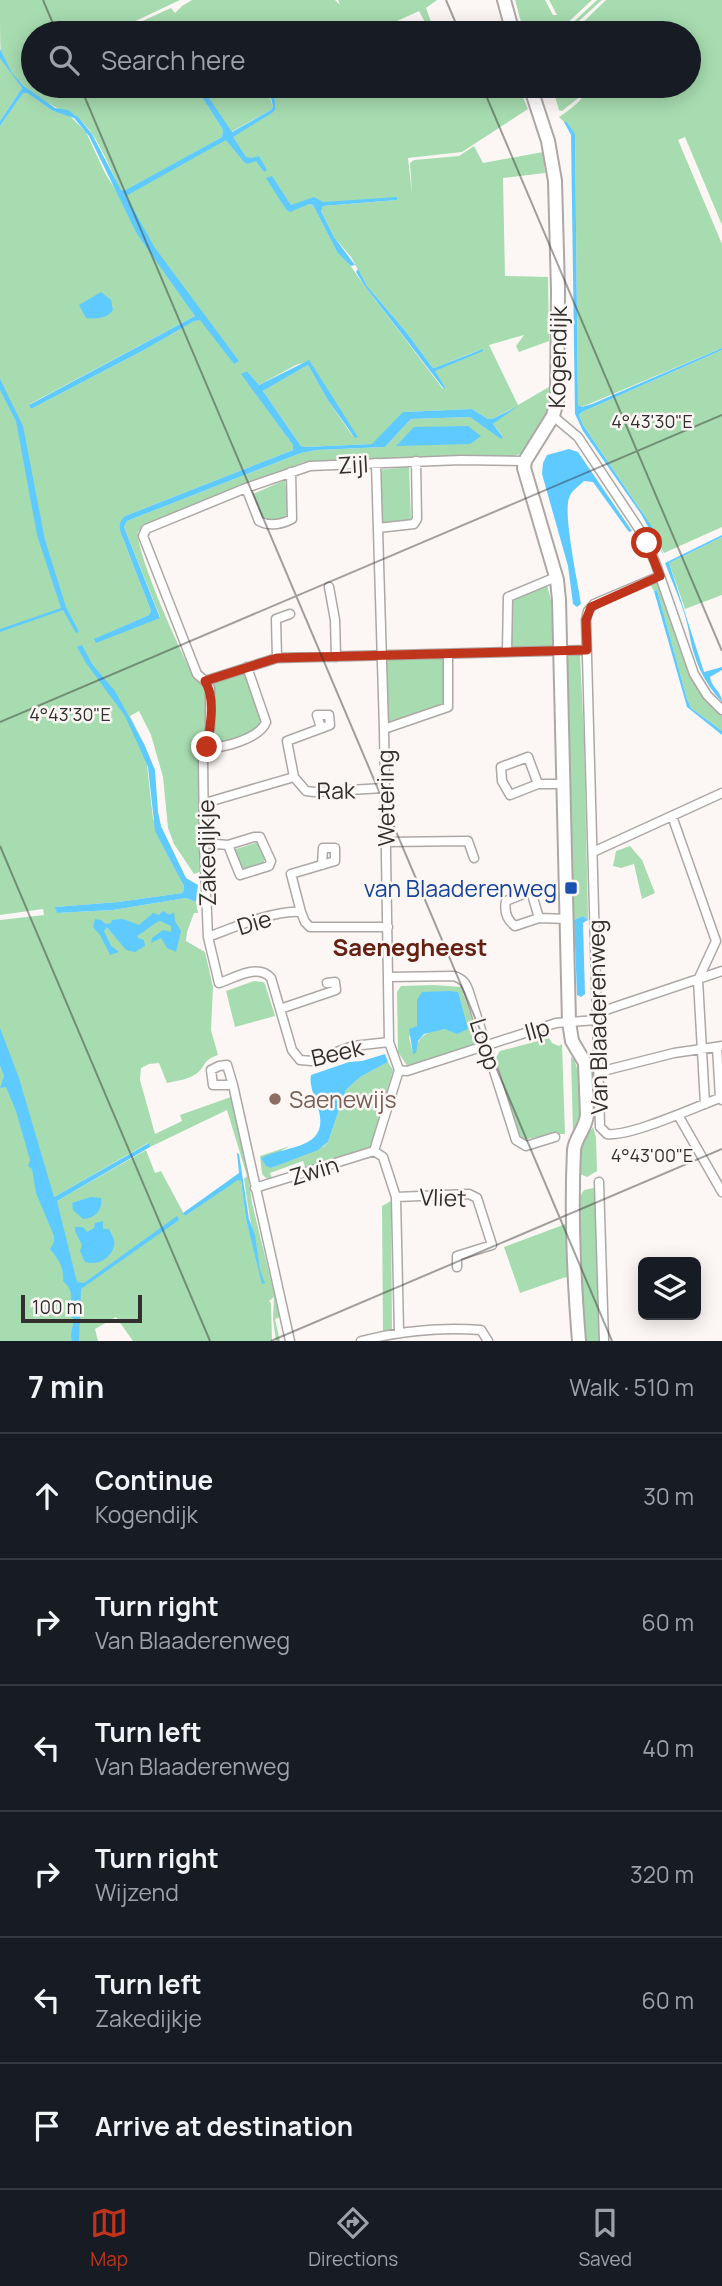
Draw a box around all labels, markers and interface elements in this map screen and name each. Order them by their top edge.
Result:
search box [21,21,701,98]
icon: search [45,41,83,79]
text: Search here [101,42,246,78]
street label: Kogendijk [540,305,574,409]
text: 4°43'30"E [611,409,693,433]
street label: Zijl [337,447,369,481]
route start [631,527,662,558]
text: 4°43'30"E [29,702,111,726]
route end [191,731,222,762]
street label: Wetering [368,749,402,847]
street label: Rak [316,774,356,806]
street label: Zakedijkje [189,799,223,907]
place label: van Blaaderenweg [364,872,557,904]
marker: van Blaaderenweg [563,880,579,896]
street label: Die [233,902,275,942]
street label: Van Blaaderenweg [579,919,615,1115]
district label: Saenegheest [332,930,488,963]
street label: Ilp [521,1010,553,1048]
street label: Loop [463,1014,509,1074]
street label: Beek [308,1030,367,1073]
place label: Saenewijs [289,1083,396,1115]
marker: Saenewijs [267,1091,283,1107]
text: 4°43'00"E [611,1143,693,1167]
street label: Zwin [286,1147,342,1193]
street label: Vliet [419,1180,467,1214]
map controls [638,1257,701,1320]
button: layers [638,1257,701,1320]
scale bar [21,1292,142,1324]
text: 100 m [32,1294,83,1320]
text: 7 min [28,1366,104,1407]
text: Walk · 510 m [569,1371,694,1403]
text: Continue [95,1462,213,1498]
icon: ahead [28,1477,66,1515]
text: 30 m [643,1480,694,1512]
text: Kogendijk [95,1498,198,1530]
text: Turn right [95,1588,219,1624]
icon: right [28,1603,66,1641]
text: 60 m [642,1606,694,1638]
text: Van Blaaderenweg [95,1624,290,1656]
text: Turn left [95,1714,202,1750]
icon: left [28,1729,66,1767]
text: 40 m [642,1732,694,1764]
text: Van Blaaderenweg [95,1750,290,1782]
text: Turn right [95,1840,219,1876]
icon: right [28,1855,66,1893]
text: 320 m [630,1858,694,1890]
text: Wijzend [95,1876,179,1908]
text: Turn left [95,1966,202,2002]
icon: left [28,1981,66,2019]
text: 60 m [642,1984,694,2016]
text: Zakedijkje [95,2002,202,2034]
icon: arrive [28,2107,66,2145]
text: Arrive at destination [95,2108,353,2144]
tab: Map [90,2204,128,2272]
tab: Directions [308,2204,398,2272]
tab: Saved [578,2204,632,2272]

